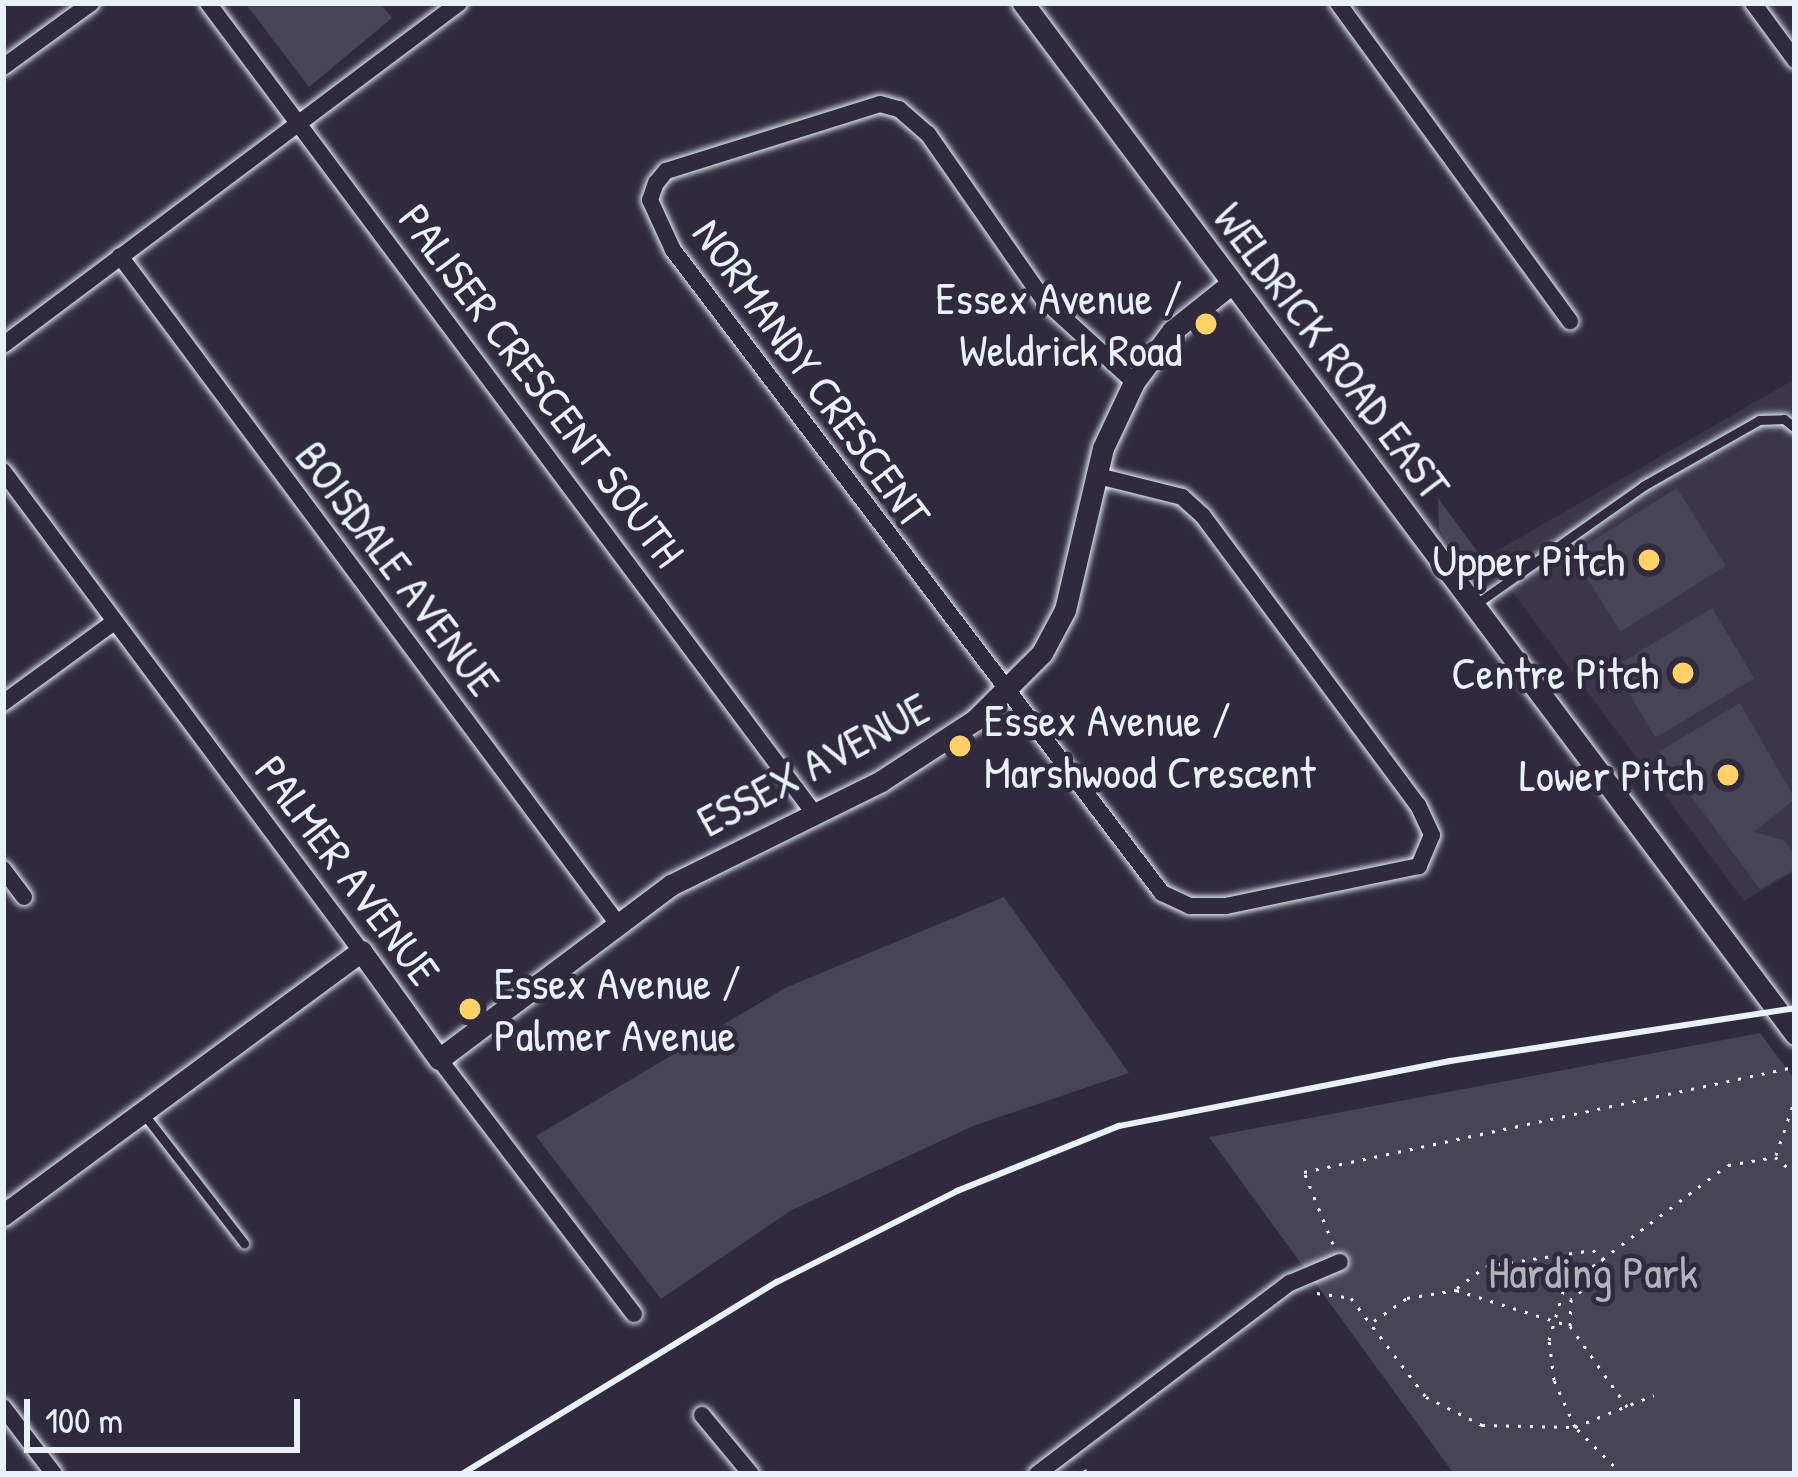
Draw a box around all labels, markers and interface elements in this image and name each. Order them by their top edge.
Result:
street label: WELDRICK ROAD EAST [1203,192,1461,510]
street label: PALISER CRESCENT SOUTH [388,193,696,577]
street label: NORMANDY CRESCENT [682,208,942,538]
place label: Essex Avenue / Weldrick Road [936,271,1182,377]
marker: Essex Avenue / Weldrick Road [1193,311,1219,337]
street label: BOISDALE AVENUE [285,430,511,706]
place label: Upper Pitch [1433,533,1625,587]
marker: Upper Pitch [1636,547,1662,573]
place label: Centre Pitch [1451,646,1659,700]
marker: Centre Pitch [1670,660,1696,686]
street label: ESSEX AVENUE [688,680,938,848]
place label: Essex Avenue / Marshwood Crescent [984,693,1315,799]
marker: Essex Avenue / Marshwood Crescent [947,733,973,759]
street label: PALMER AVENUE [244,745,452,995]
place label: Lower Pitch [1519,748,1704,802]
marker: Lower Pitch [1715,762,1741,788]
place label: Essex Avenue / Palmer Avenue [494,956,740,1062]
marker: Essex Avenue / Palmer Avenue [457,996,483,1022]
park label: Harding Park [1488,1245,1698,1299]
scale bar [30,1375,306,1449]
text: 100 m [45,1395,123,1444]

